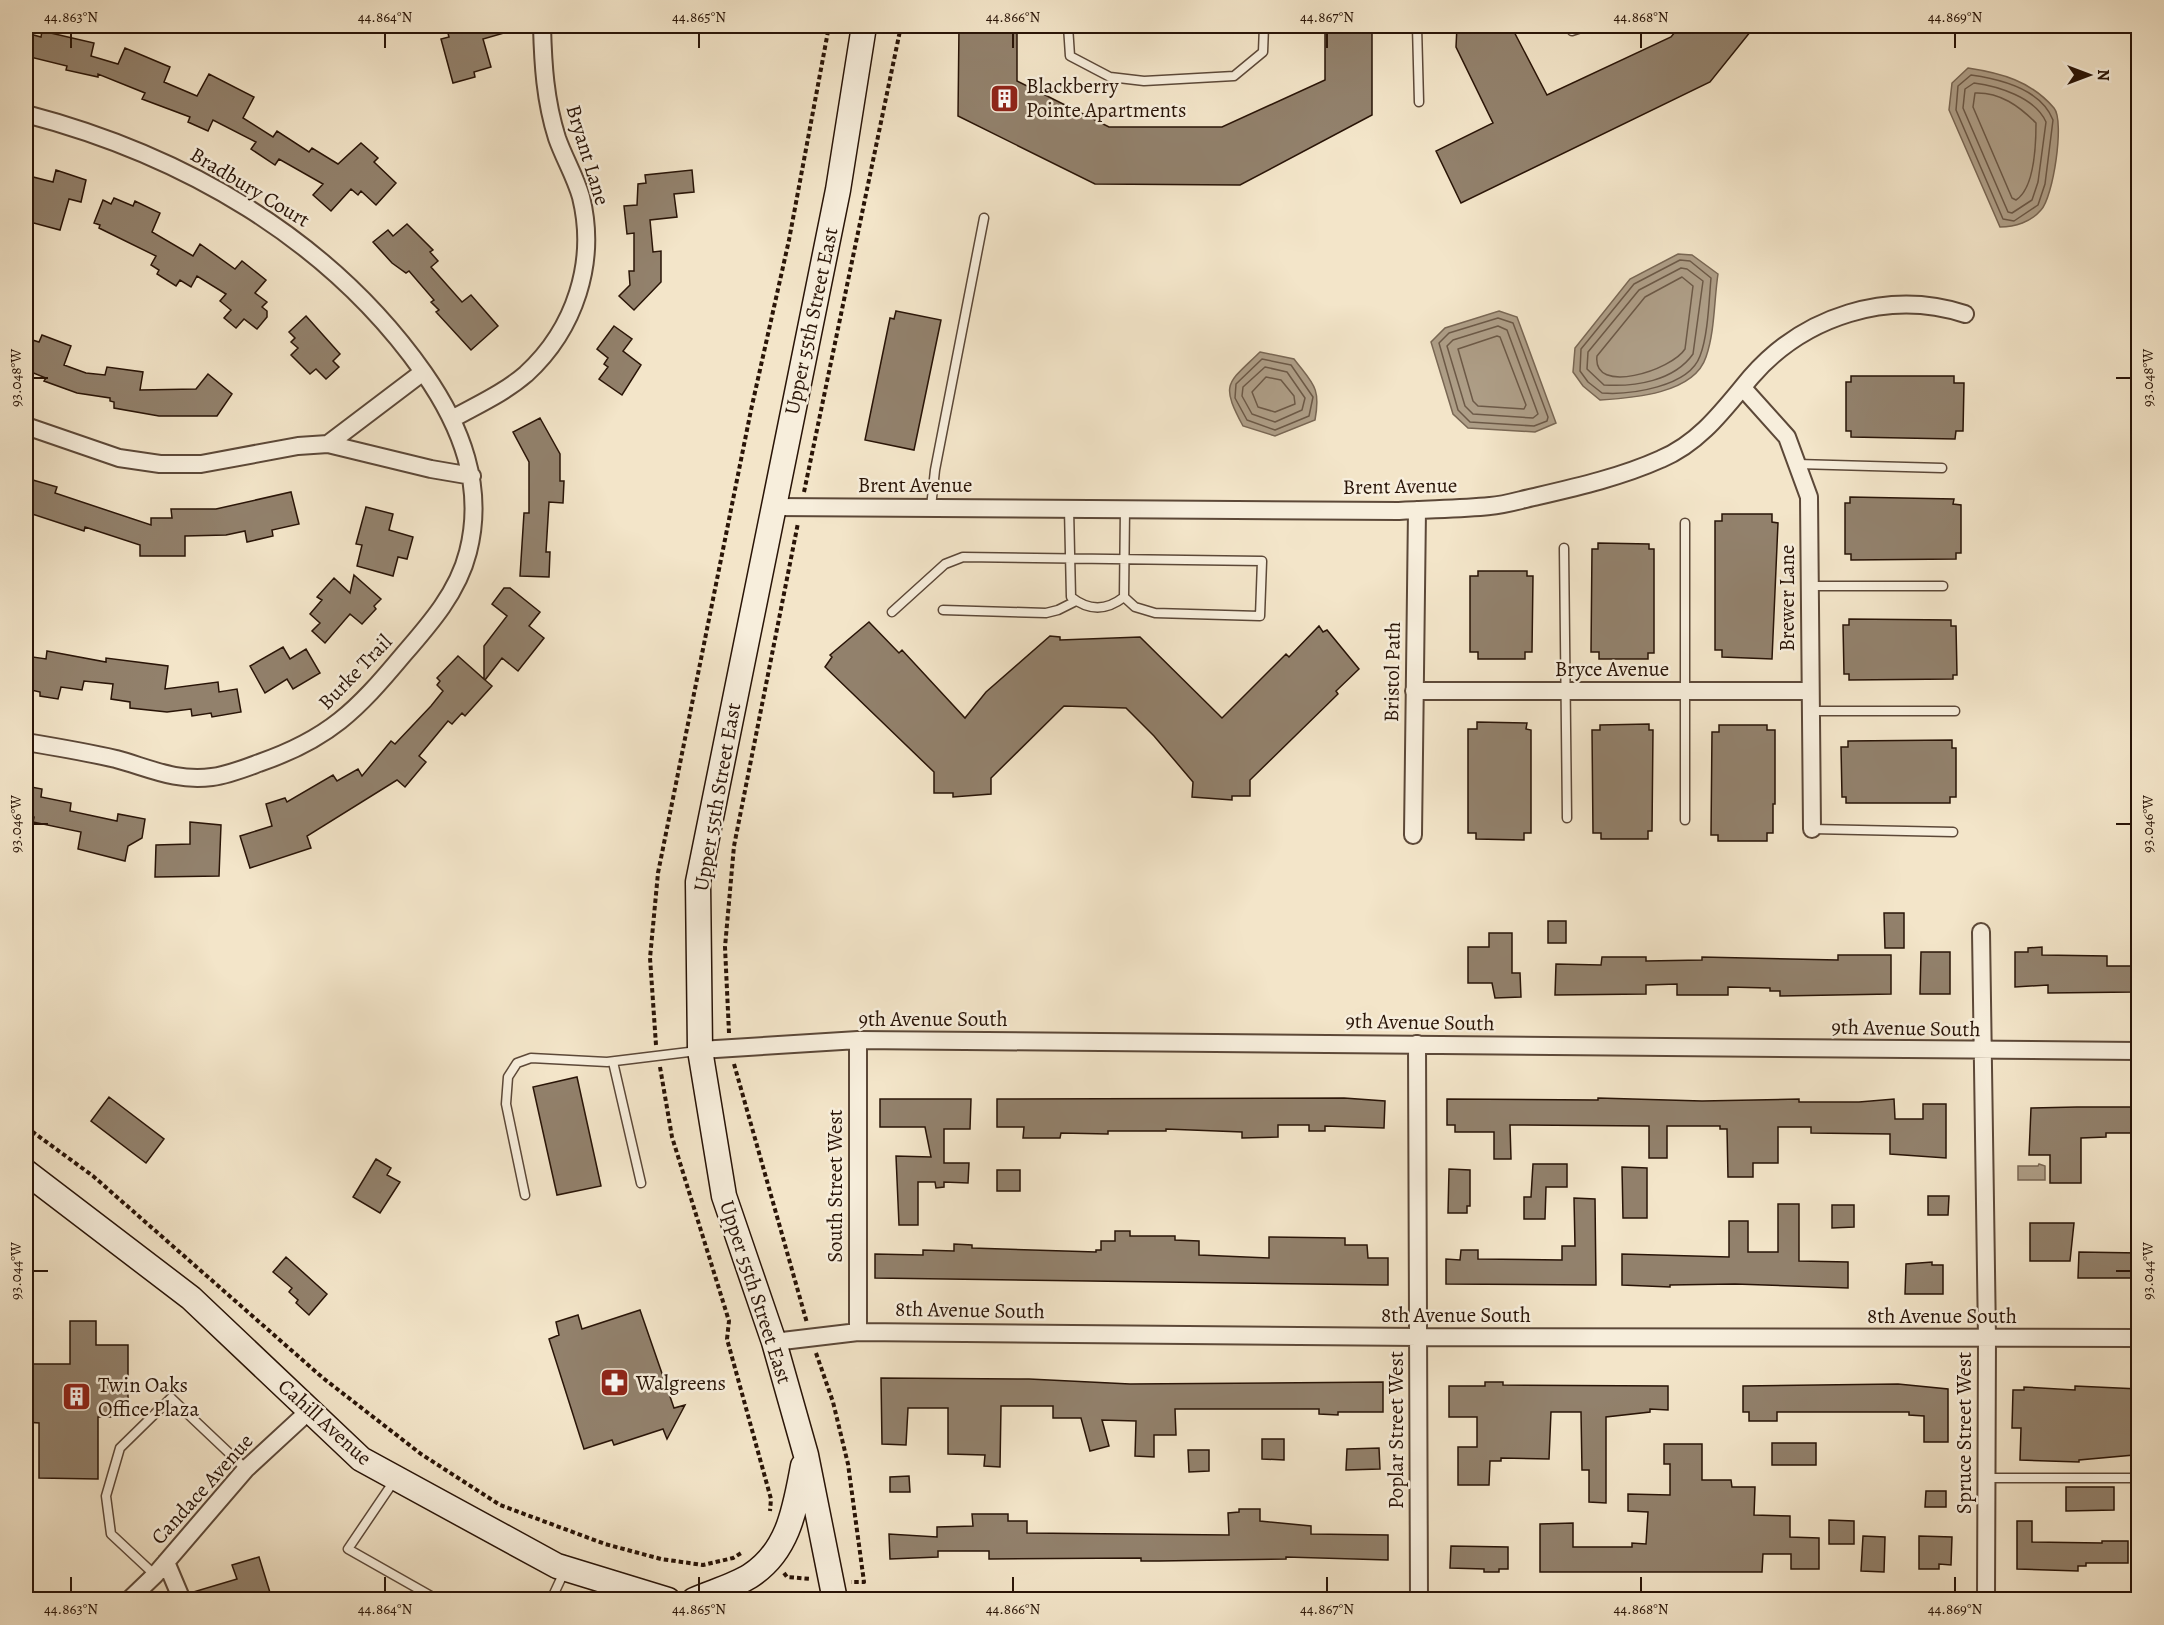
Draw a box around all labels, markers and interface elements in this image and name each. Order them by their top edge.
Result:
text: 44.863°N [44,7,98,27]
text: 44.864°N [358,7,412,27]
text: 44.865°N [672,7,726,27]
text: 44.866°N [986,7,1041,27]
text: 44.867°N [1300,7,1354,27]
text: 44.868°N [1614,7,1669,27]
text: 44.869°N [1928,7,1982,27]
north arrow [2059,45,2119,105]
text: N [2092,69,2114,81]
place label: Blackberry Pointe Apartments [1026,72,1186,124]
building icon: Blackberry Pointe Apartments [989,82,1021,114]
street label: Bryant Lane [559,101,617,209]
street label: Bradbury Court [185,140,315,234]
street label: Upper 55th Street East [777,225,845,417]
text: 93.048°W [6,349,26,407]
text: 93.048°W [2138,349,2158,407]
street label: Brent Avenue [858,471,972,499]
street label: Brent Avenue [1342,471,1458,501]
street label: Brewer Lane [1773,545,1801,652]
street label: Bristol Path [1377,622,1407,722]
street label: Burke Trail [312,628,398,716]
street label: Bryce Avenue [1555,655,1669,683]
street label: Upper 55th Street East [687,700,747,893]
text: 93.046°W [6,795,26,853]
text: 93.046°W [2138,795,2158,853]
street label: 9th Avenue South [858,1005,1008,1033]
street label: 9th Avenue South [1345,1007,1495,1037]
street label: 9th Avenue South [1831,1013,1981,1043]
street label: South Street West [821,1109,849,1263]
street label: Upper 55th Street East [713,1197,799,1387]
text: 93.044°W [6,1242,26,1300]
text: 93.044°W [2138,1242,2158,1300]
street label: 8th Avenue South [895,1295,1045,1325]
street label: 8th Avenue South [1381,1301,1531,1329]
street label: 8th Avenue South [1867,1302,2017,1330]
street label: Poplar Street West [1382,1351,1410,1509]
street label: Spruce Street West [1950,1352,1978,1514]
pharmacy icon: Walgreens [599,1367,631,1399]
place label: Walgreens [635,1369,726,1397]
place label: Twin Oaks Office Plaza [98,1371,199,1423]
street label: Cahill Avenue [272,1372,378,1472]
building icon: Twin Oaks Office Plaza [61,1381,93,1413]
street label: Candace Avenue [145,1428,259,1550]
text: 44.863°N [44,1599,98,1619]
text: 44.864°N [358,1599,412,1619]
text: 44.865°N [672,1599,726,1619]
text: 44.866°N [986,1599,1041,1619]
text: 44.867°N [1300,1599,1354,1619]
text: 44.868°N [1614,1599,1669,1619]
text: 44.869°N [1928,1599,1982,1619]

